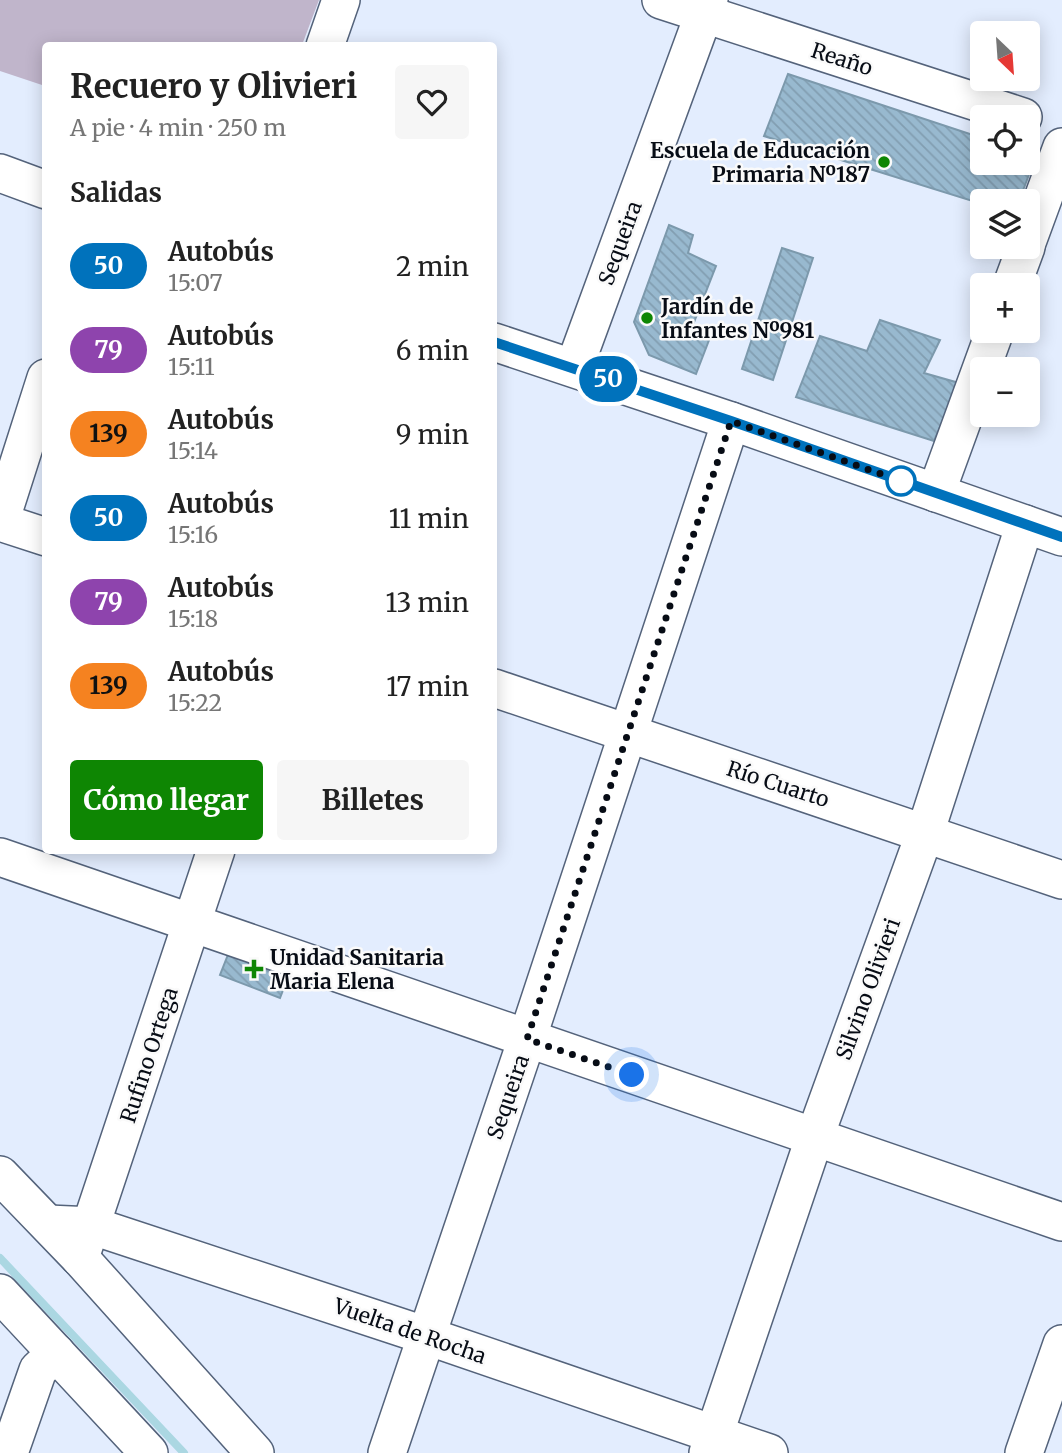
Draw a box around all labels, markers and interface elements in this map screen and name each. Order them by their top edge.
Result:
north arrow [970,21,1040,91]
map controls [970,21,1040,427]
street label: Reaño [808,36,876,82]
button: heart [395,65,469,139]
text: Recuero y Olivieri [70,66,357,107]
button: locate [970,105,1040,175]
text: A pie · 4 min · 250 m [70,113,286,142]
place label: Escuela de Educación Primaria Nº187 [650,137,870,188]
marker: Escuela de Educación Primaria Nº187 [876,154,892,170]
text: Salidas [70,176,162,209]
button: layers [970,189,1040,259]
street label: Sequeira [592,197,648,289]
text: Autobús [168,235,274,268]
text: 50 [94,250,123,281]
text: 2 min [396,250,469,283]
text: 15:07 [168,268,223,297]
button: + [970,273,1040,343]
place label: Jardín de Infantes Nº981 [660,293,814,344]
marker: Jardín de Infantes Nº981 [639,310,655,326]
text: Autobús [168,319,274,352]
text: 79 [94,334,123,365]
text: 6 min [396,334,469,367]
text: 15:11 [168,352,215,381]
line badge: 50 [576,356,640,402]
button: − [970,357,1040,427]
text: 50 [593,363,623,394]
text: Autobús [168,403,274,436]
text: 139 [89,418,128,449]
text: 9 min [396,418,469,451]
text: 15:14 [168,436,218,465]
unlabelled marker [886,466,916,496]
text: Autobús [168,487,274,520]
text: 50 [94,502,123,533]
text: 11 min [389,502,469,535]
text: 15:16 [168,520,218,549]
text: Autobús [168,571,274,604]
text: 79 [94,586,123,617]
text: 13 min [385,586,469,619]
text: 15:18 [168,604,218,633]
text: Autobús [168,655,274,688]
text: 139 [89,670,128,701]
text: 17 min [386,670,469,703]
text: 15:22 [168,688,222,717]
street label: Río Cuarto [723,755,833,813]
button: Cómo llegar [70,760,263,840]
button: Billetes [277,760,469,840]
street label: Silvino Olivieri [830,914,906,1064]
place label: Unidad Sanitaria Maria Elena [270,944,444,995]
marker: Unidad Sanitaria Maria Elena [244,959,264,979]
street label: Rufino Ortega [114,984,184,1126]
street label: Sequeira [481,1051,535,1143]
your location [614,1057,649,1092]
street label: Vuelta de Rocha [329,1292,490,1370]

